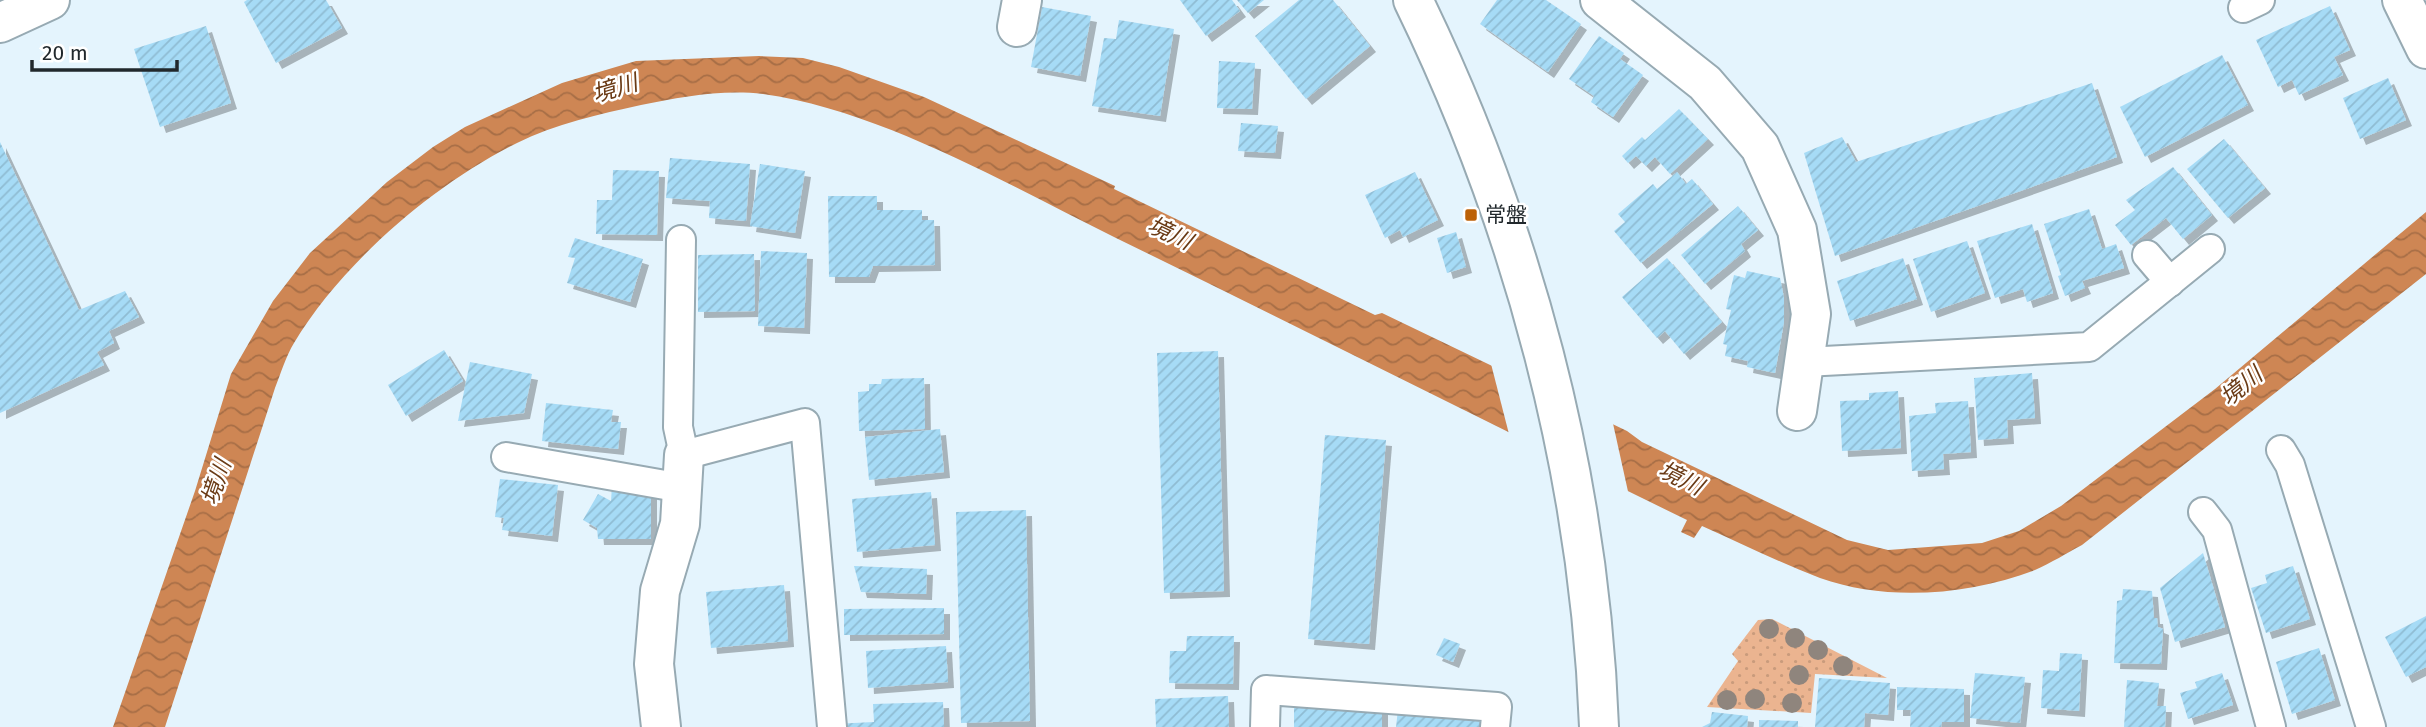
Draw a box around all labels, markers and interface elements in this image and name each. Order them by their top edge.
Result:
scale bar [32,28,177,72]
text: 20 m [42,40,88,66]
water label: 境川 [589,67,644,108]
place label: 常盤 [1485,202,1527,228]
marker: 常盤 [1463,207,1479,223]
water label: 境川 [1143,211,1199,257]
water label: 境川 [2214,359,2270,411]
water label: 境川 [195,453,238,508]
water label: 境川 [1654,455,1711,502]

